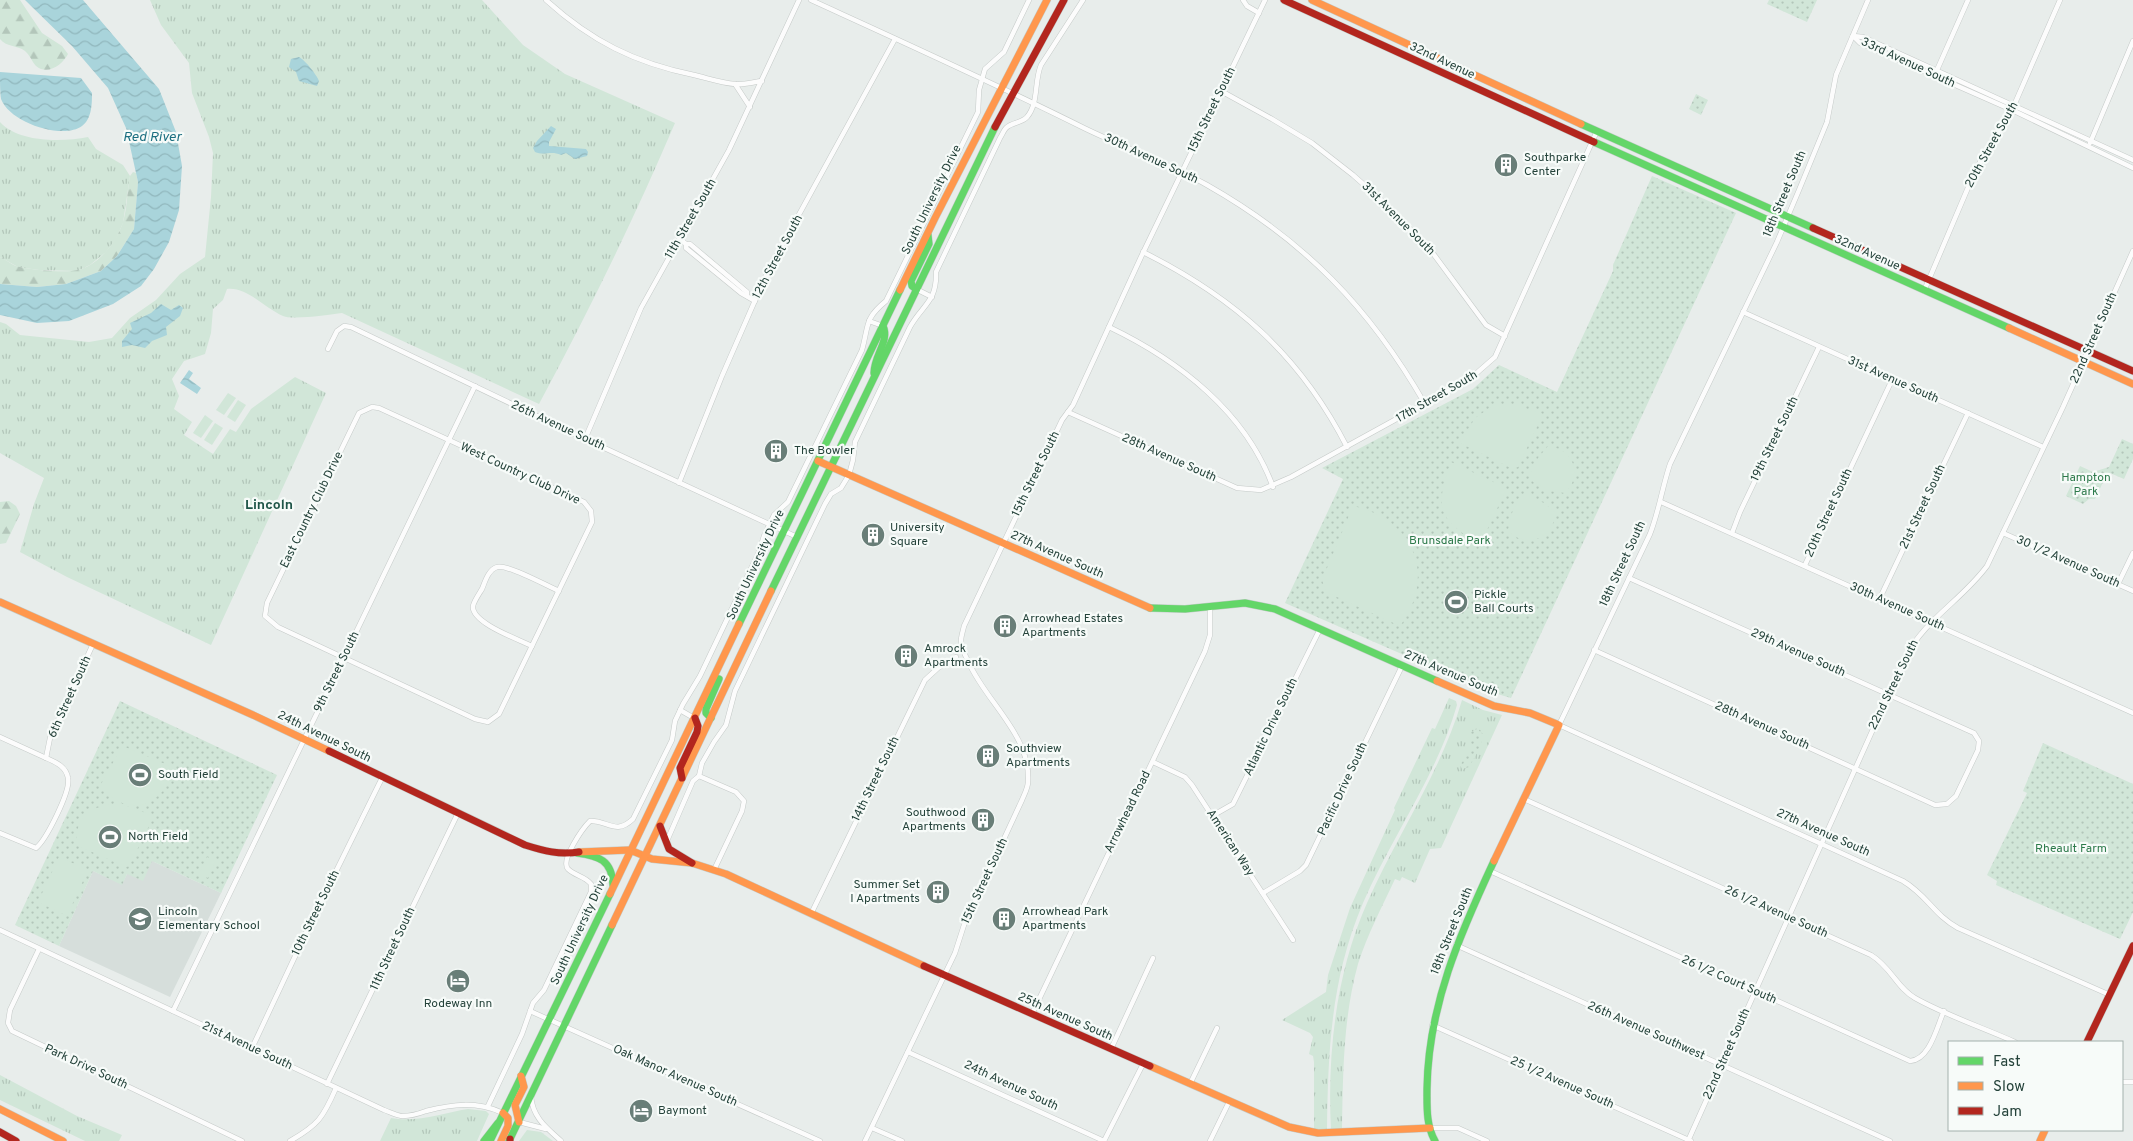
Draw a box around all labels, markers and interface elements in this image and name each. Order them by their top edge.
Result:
street label: 33rd Avenue South [1858,34,1958,92]
street label: 32nd Avenue [1407,39,1477,83]
street label: 15th Street South [1184,65,1240,155]
street label: 20th Street South [1962,99,2022,191]
water label: Red River [123,129,183,146]
street label: 30th Avenue South [1101,130,1201,188]
street label: South University Drive [898,142,966,258]
street label: 18th Street South [1760,148,1810,240]
place label: Southparke Center [1524,150,1586,180]
building icon: Southparke Center [1493,152,1519,178]
street label: 11th Street South [662,176,720,262]
street label: 31st Avenue South [1358,179,1438,259]
street label: 12th Street South [749,212,807,302]
street label: 32nd Avenue [1832,231,1902,275]
street label: 22nd Street South [2067,290,2121,386]
street label: 31st Avenue South [1845,353,1941,407]
street label: 17th Street South [1393,367,1481,427]
street label: 19th Street South [1747,394,1803,484]
street label: 26th Avenue South [508,397,608,455]
street label: 15th Street South [1008,429,1064,519]
street label: 28th Avenue South [1119,430,1219,486]
building icon: The Bowler [763,438,789,464]
street label: West Country Club Drive [457,439,583,509]
place label: The Bowler [794,443,855,459]
street label: East Country Club Drive [277,449,347,571]
street label: 21st Street South [1896,462,1950,552]
street label: 20th Street South [1801,466,1857,560]
park label: Hampton Park [2061,470,2111,500]
district label: Lincoln [245,497,293,514]
street label: South University Drive [723,507,789,623]
street label: 18th Street South [1596,519,1650,609]
place label: University Square [890,520,945,550]
building icon: University Square [860,522,886,548]
street label: 27th Avenue South [1008,527,1106,583]
street label: 30 1/2 Avenue South [2014,532,2122,592]
park label: Brunsdale Park [1409,533,1491,549]
street label: 30th Avenue South [1847,579,1947,635]
place label: Pickle Ball Courts [1474,587,1534,617]
sports icon: Pickle Ball Courts [1443,589,1469,615]
place label: Arrowhead Estates Apartments [1022,611,1123,641]
building icon: Arrowhead Estates Apartments [992,613,1018,639]
street label: 29th Avenue South [1748,625,1848,681]
street label: 9th Street South [310,629,364,715]
street label: 22nd Street South [1865,637,1923,733]
place label: Amrock Apartments [924,641,988,671]
building icon: Amrock Apartments [893,643,919,669]
street label: 27th Avenue South [1401,647,1501,701]
street label: 6th Street South [45,653,95,741]
street label: Atlantic Drive South [1240,675,1302,779]
street label: 28th Avenue South [1712,698,1812,754]
street label: 24th Avenue South [274,707,374,767]
street label: 14th Street South [848,734,904,824]
street label: Pacific Drive South [1314,740,1372,838]
place label: Southview Apartments [1006,741,1070,771]
building icon: Southview Apartments [975,743,1001,769]
sports icon: South Field [127,762,153,788]
place label: South Field [158,767,218,783]
street label: Arrowhead Road [1101,768,1155,856]
place label: Southwood Apartments [902,805,966,835]
street label: 27th Avenue South [1774,805,1872,861]
street label: American Way [1202,806,1258,880]
building icon: Southwood Apartments [970,807,996,833]
sports icon: North Field [97,824,123,850]
place label: North Field [128,829,188,845]
street label: 15th Street South [958,835,1012,927]
park label: Rheault Farm [2035,841,2107,857]
street label: 10th Street South [288,868,344,958]
street label: South University Drive [547,872,613,988]
place label: Summer Set I Apartments [850,877,920,907]
building icon: Summer Set I Apartments [925,879,951,905]
street label: 26 1/2 Avenue South [1722,882,1830,942]
street label: 18th Street South [1427,885,1477,977]
place label: Lincoln Elementary School [158,904,260,934]
place label: Arrowhead Park Apartments [1022,904,1108,934]
street label: 11th Street South [367,905,419,993]
school or university icon: Lincoln Elementary School [127,906,153,932]
building icon: Arrowhead Park Apartments [991,906,1017,932]
street label: 26 1/2 Court South [1679,952,1779,1008]
hotel icon: Rodeway Inn [445,968,471,994]
street label: 25th Avenue South [1015,989,1115,1045]
place label: Rodeway Inn [424,996,492,1012]
street label: 26th Avenue Southwest [1585,998,1707,1064]
street label: 22nd Street South [1700,1006,1754,1102]
street label: 21st Avenue South [199,1018,295,1074]
street label: Park Drive South [42,1041,130,1093]
street label: Oak Manor Avenue South [610,1041,740,1111]
legend [1948,1041,2123,1131]
street label: 25 1/2 Avenue South [1508,1053,1616,1113]
text: Fast [1993,1053,2021,1072]
street label: 24th Avenue South [961,1057,1061,1115]
text: Slow [1993,1078,2025,1097]
hotel icon: Baymont [628,1098,654,1124]
place label: Baymont [658,1103,707,1119]
text: Jam [1993,1103,2022,1122]

